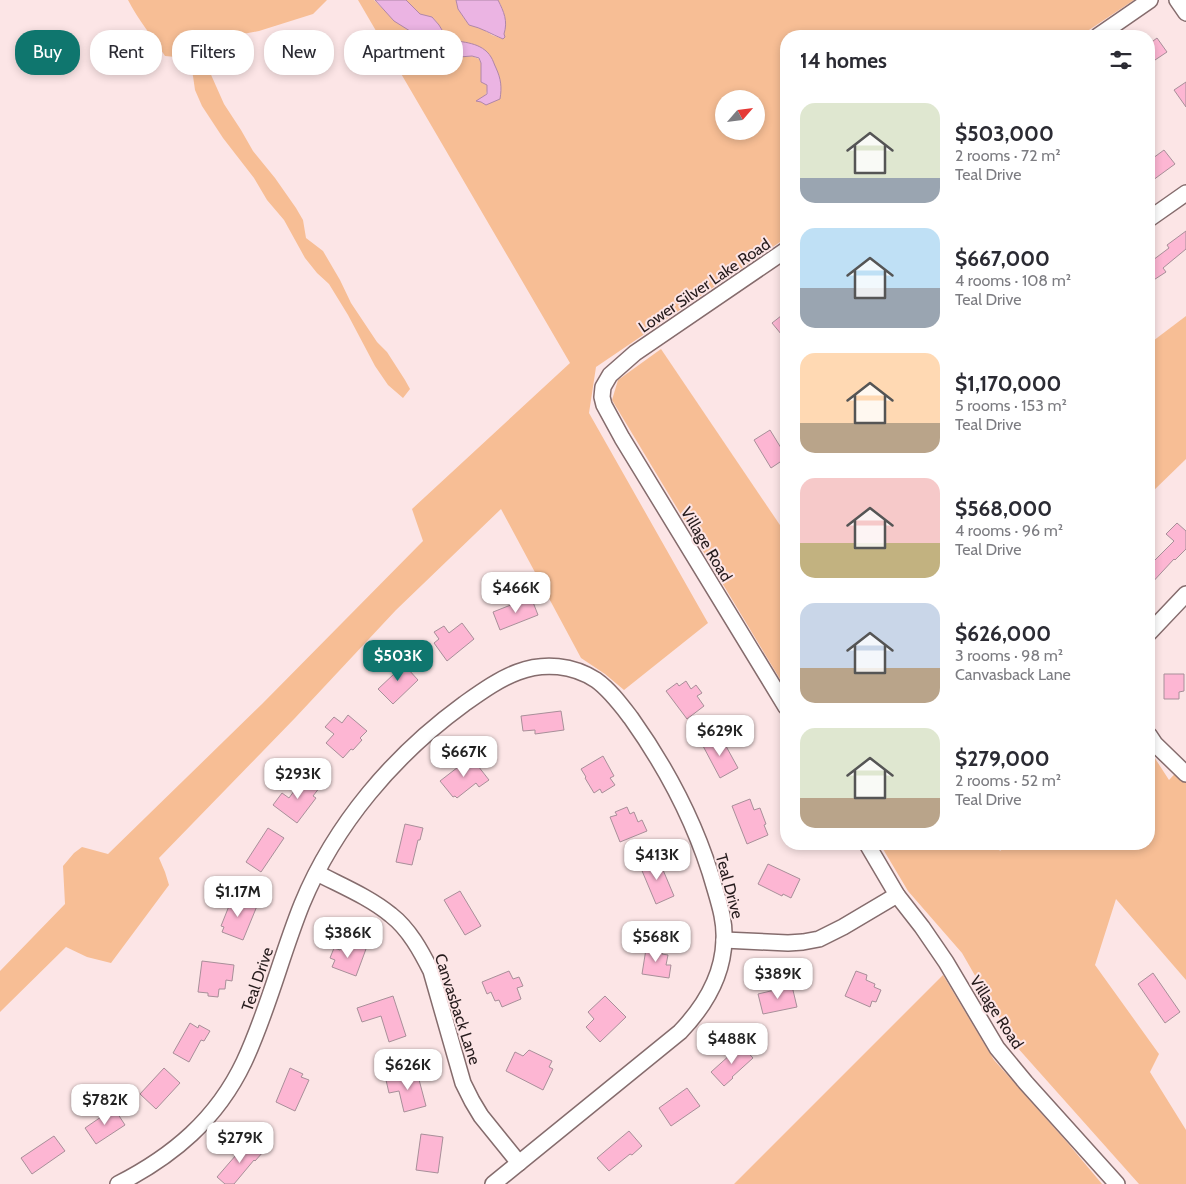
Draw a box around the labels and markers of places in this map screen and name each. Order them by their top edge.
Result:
pin: $466K [481,572,551,614]
pin: $503K [363,640,433,682]
pin: $629K [685,714,755,757]
pin: $667K [429,736,499,778]
pin: $293K [263,758,333,800]
pin: $413K [622,838,692,881]
pin: $1.17M [197,876,279,918]
pin: $386K [313,916,383,959]
pin: $568K [621,920,691,963]
pin: $389K [743,958,813,1000]
pin: $488K [697,1022,767,1065]
pin: $626K [373,1048,443,1091]
pin: $782K [70,1084,140,1126]
pin: $279K [205,1122,275,1164]

